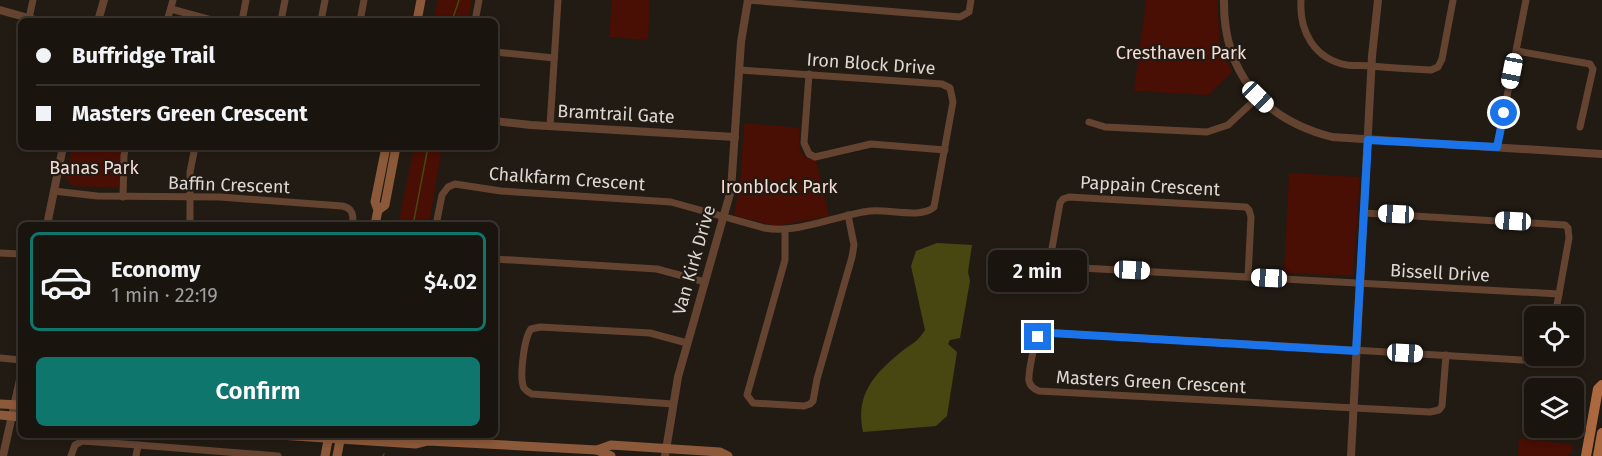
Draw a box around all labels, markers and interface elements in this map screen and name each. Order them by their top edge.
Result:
text: Buffridge Trail [72,42,215,69]
park label: Cresthaven Park [1116,42,1247,64]
street label: Iron Block Drive [806,49,936,79]
car [1500,52,1524,90]
car [1239,78,1277,116]
route start [1490,99,1517,126]
text: Masters Green Crescent [72,100,308,127]
street label: Bramtrail Gate [557,100,675,128]
park label: Banas Park [49,157,140,179]
street label: Chalkfarm Crescent [488,163,646,195]
street label: Pappain Crescent [1079,171,1221,201]
street label: Baffin Crescent [168,172,291,198]
park label: Ironblock Park [720,176,838,198]
street label: Van Kirk Drive [668,203,720,317]
car [1378,204,1414,224]
car [1495,211,1531,231]
callout: 2 min [988,250,1088,292]
icon: car [39,255,93,309]
text: Economy [111,256,200,283]
text: 2 min [1013,259,1062,283]
street label: Bissell Drive [1389,259,1491,287]
car [1114,260,1150,280]
text: $4.02 [424,268,477,295]
car [1251,268,1287,288]
text: 1 min · 22:19 [111,283,218,307]
map controls [1524,306,1584,438]
button: locate [1524,306,1584,366]
route end [1024,323,1051,350]
car [1387,343,1423,363]
button: Confirm [36,357,480,426]
street label: Masters Green Crescent [1055,366,1247,398]
button: layers [1524,378,1584,438]

